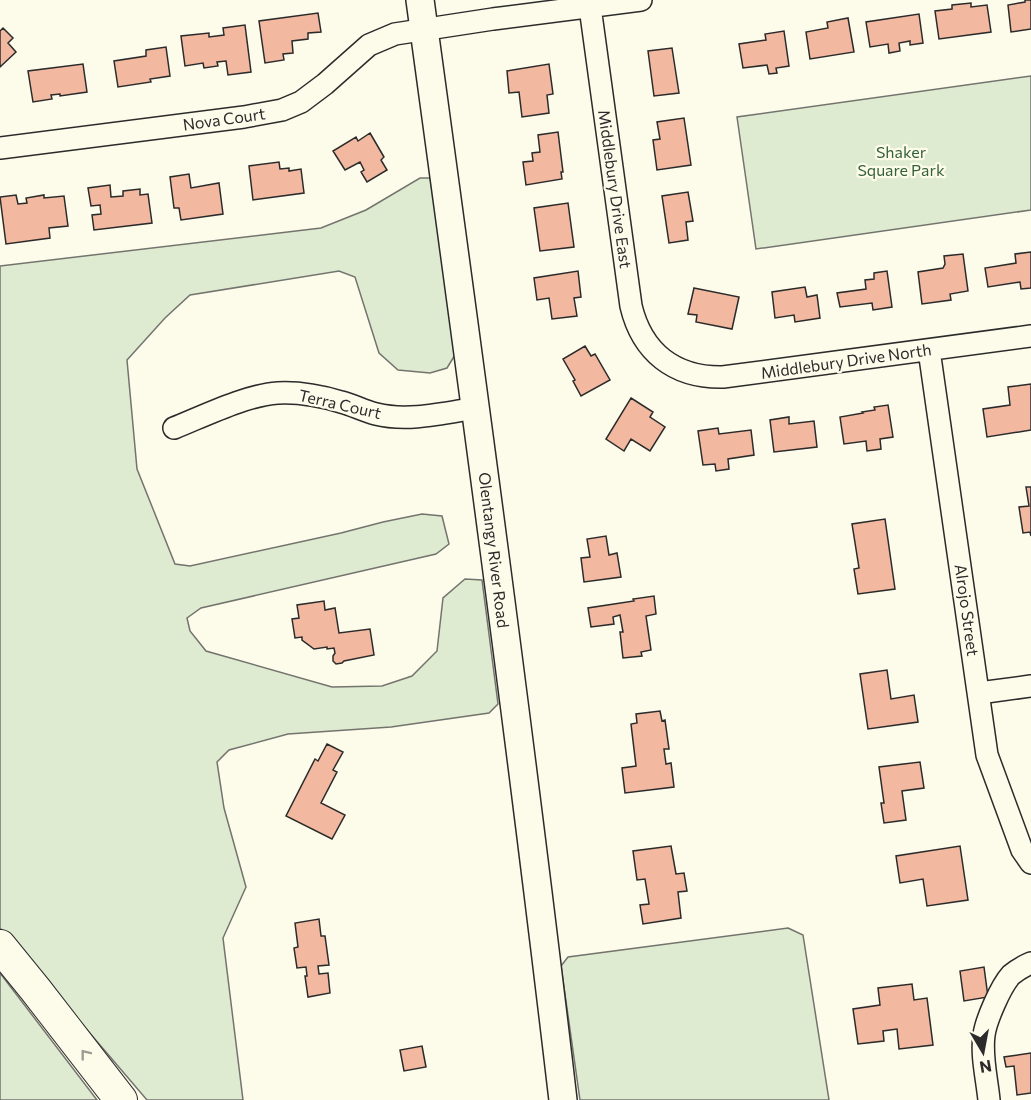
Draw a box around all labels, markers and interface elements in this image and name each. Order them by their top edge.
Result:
street label: Nova Court [181,103,267,134]
street label: Middlebury Drive East [595,108,636,270]
park label: Shaker Square Park [857,142,945,179]
street label: Middlebury Drive North [759,339,932,382]
street label: Terra Court [297,385,384,422]
street label: Olentangy River Road [476,471,513,629]
street label: Alrojo Street [952,563,983,658]
north arrow [953,1022,1013,1082]
one-way arrow [81,1049,92,1060]
text: N [978,1057,993,1078]

